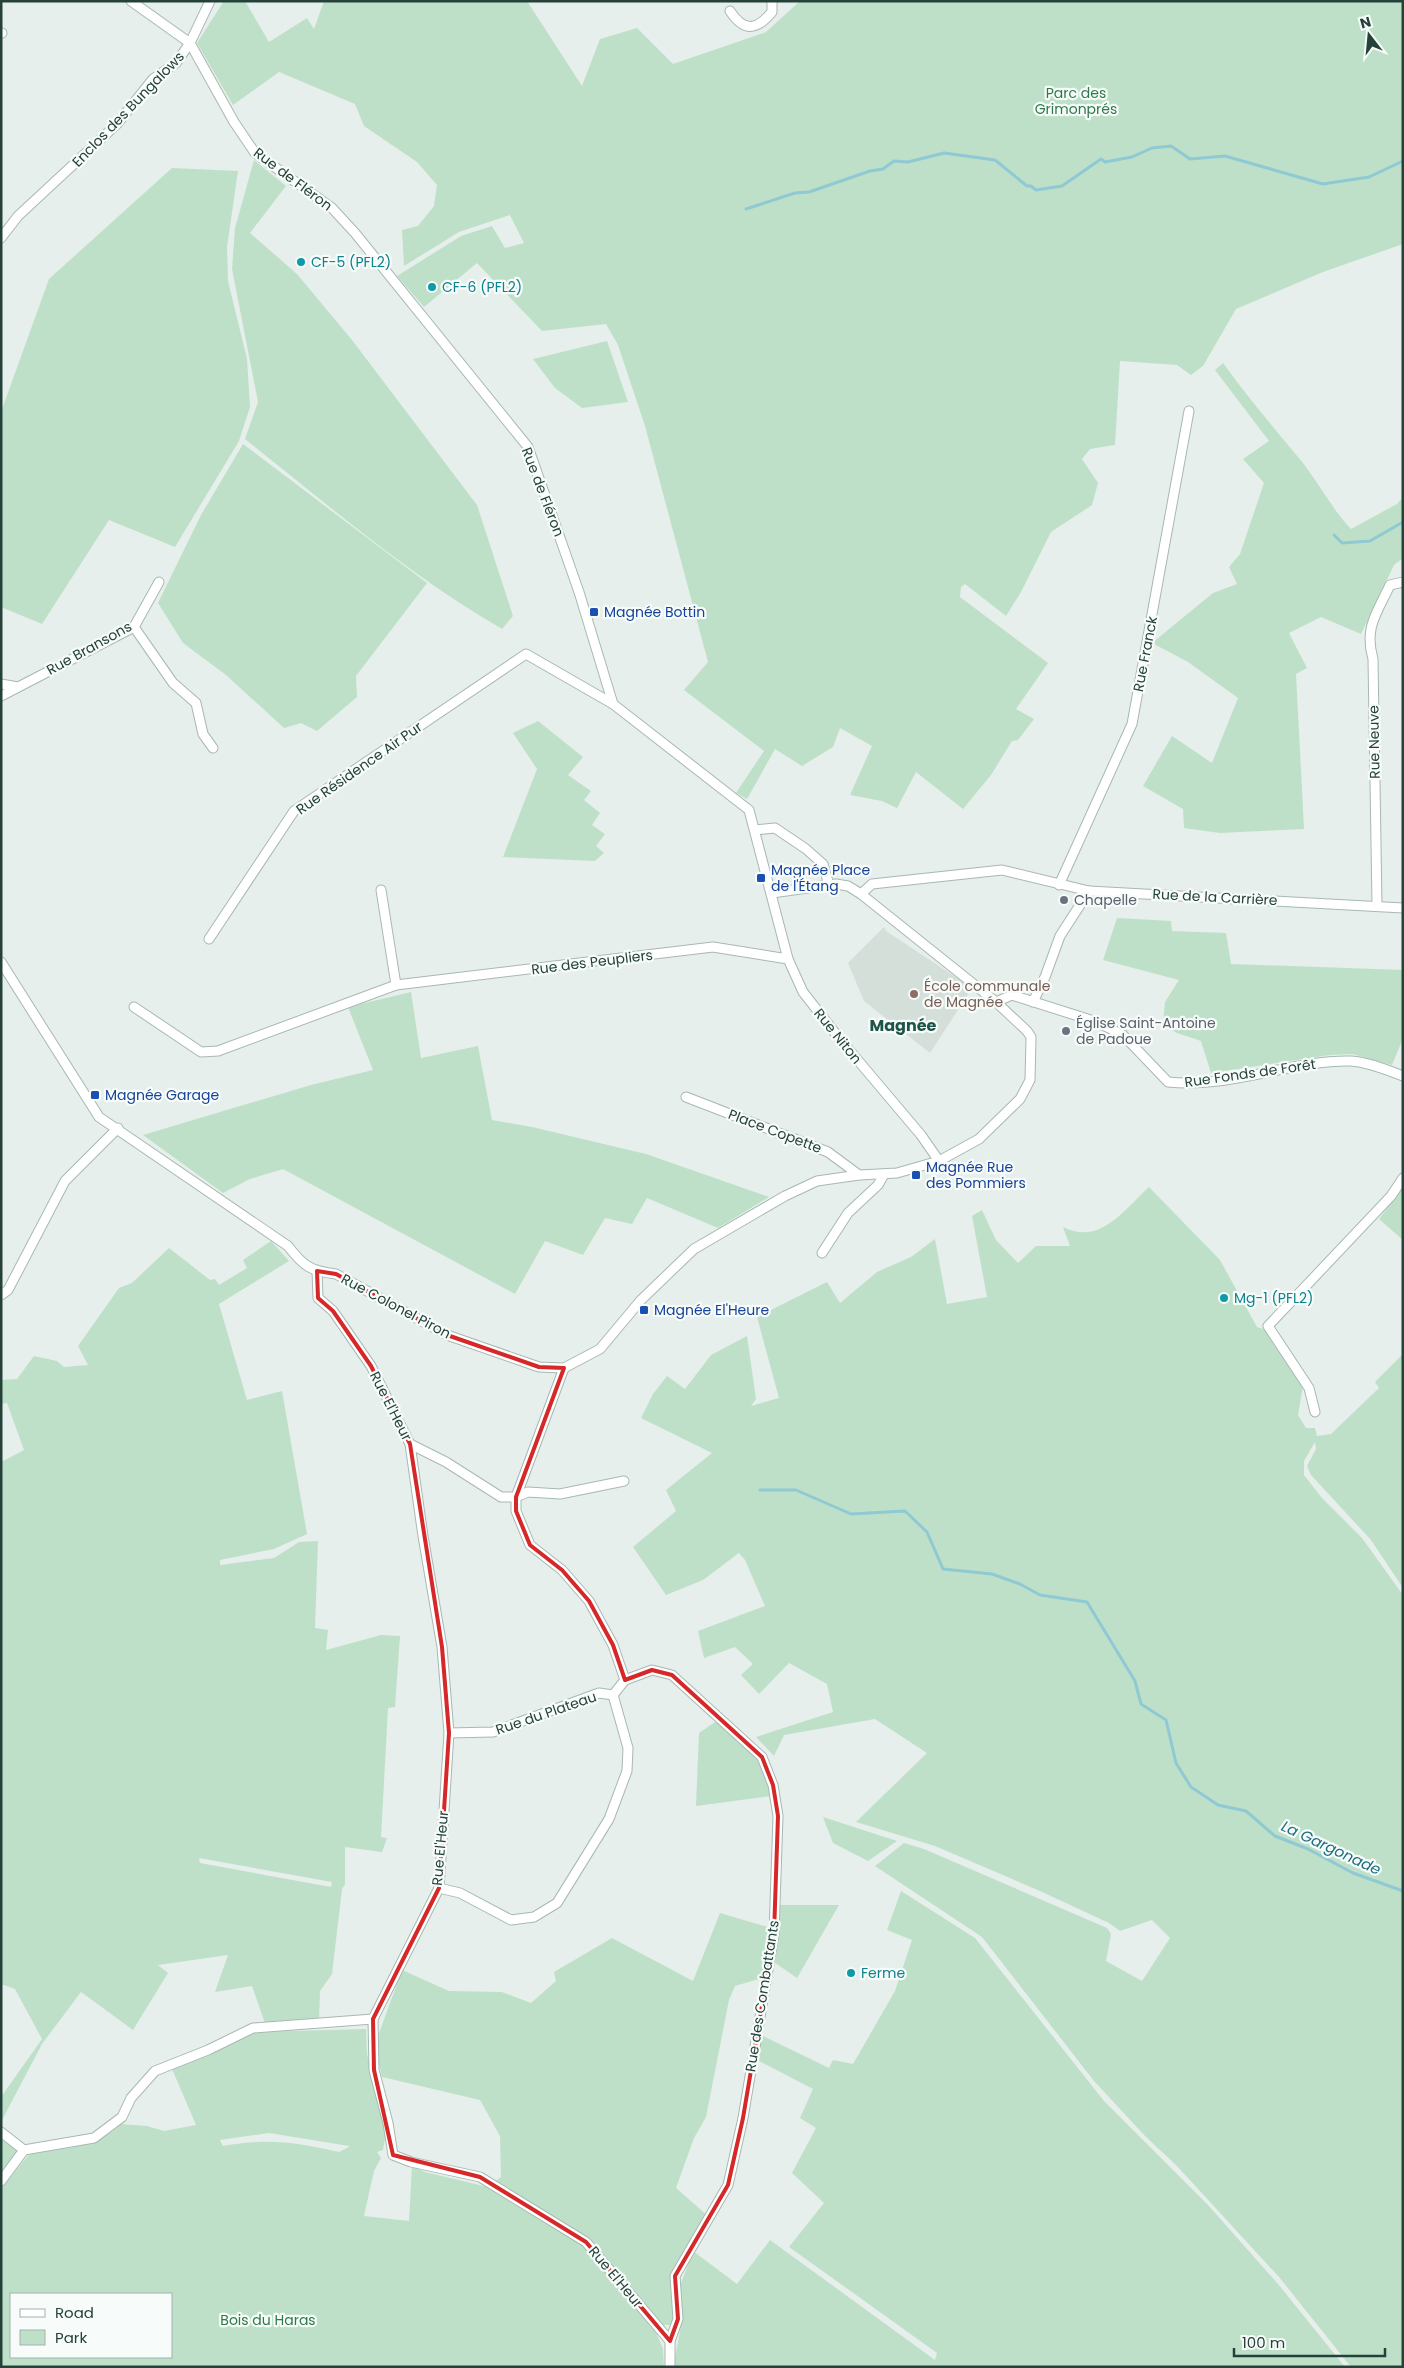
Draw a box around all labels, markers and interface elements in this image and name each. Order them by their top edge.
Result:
north arrow [1344,10,1394,60]
text: N [1358,11,1373,34]
street label: Enclos des Bungalows [67,47,189,171]
park label: Parc des Grimonprés [1035,83,1117,119]
street label: Rue de Fléron [249,143,337,215]
place label: CF-5 (PFL2) [311,252,391,272]
marker: CF-5 (PFL2) [295,256,307,268]
place label: CF-6 (PFL2) [442,277,522,297]
marker: CF-6 (PFL2) [426,281,438,293]
street label: Rue de Fléron [517,444,569,540]
place label: Magnée Bottin [604,602,705,622]
marker: Magnée Bottin [588,606,600,618]
street label: Rue Franck [1128,614,1162,693]
street label: Rue Bransons [43,616,135,680]
street label: Rue Neuve [1363,705,1385,779]
street label: Rue Résidence Air Pur [292,717,426,819]
place label: Magnée Place de l'Étang [771,860,871,896]
marker: Magnée Place de l'Étang [755,872,767,884]
street label: Rue de la Carrière [1152,884,1278,910]
place label: Chapelle [1074,890,1137,910]
marker: Chapelle [1058,894,1070,906]
street label: Rue des Peupliers [530,945,654,979]
place label: École communale de Magnée [924,976,1051,1012]
marker: École communale de Magnée [908,988,920,1000]
street label: Rue Niton [809,1004,867,1068]
place label: Église Saint-Antoine de Padoue [1076,1013,1216,1049]
district label: Magnée [870,1014,937,1037]
marker: Église Saint-Antoine de Padoue [1060,1025,1072,1037]
street label: Rue Fonds de Forêt [1183,1054,1317,1092]
place label: Magnée Garage [105,1085,220,1105]
marker: Magnée Garage [89,1089,101,1101]
street label: Place Copette [725,1104,825,1158]
place label: Magnée Rue des Pommiers [926,1157,1026,1193]
marker: Magnée Rue des Pommiers [910,1169,922,1181]
street label: Rue Colonel Piron [338,1269,454,1343]
place label: Mg-1 (PFL2) [1234,1288,1313,1308]
marker: Mg-1 (PFL2) [1218,1292,1230,1304]
place label: Magnée El'Heure [654,1300,769,1320]
marker: Magnée El'Heure [638,1304,650,1316]
street label: Rue El'Heur [365,1368,417,1444]
street label: Rue du Plateau [493,1686,599,1740]
street label: Rue El'Heur [427,1810,453,1886]
water label: La Gargonade [1278,1815,1384,1880]
street label: Rue des Combattants [740,1919,784,2073]
place label: Ferme [861,1963,905,1983]
marker: Ferme [845,1967,857,1979]
street label: Rue El'Heur [584,2242,648,2312]
legend [10,2293,172,2358]
text: Road [55,2302,94,2323]
park label: Bois du Haras [220,2310,316,2330]
scale bar [1234,2326,1385,2358]
text: Park [55,2327,87,2348]
text: 100 m [1242,2332,1285,2353]

